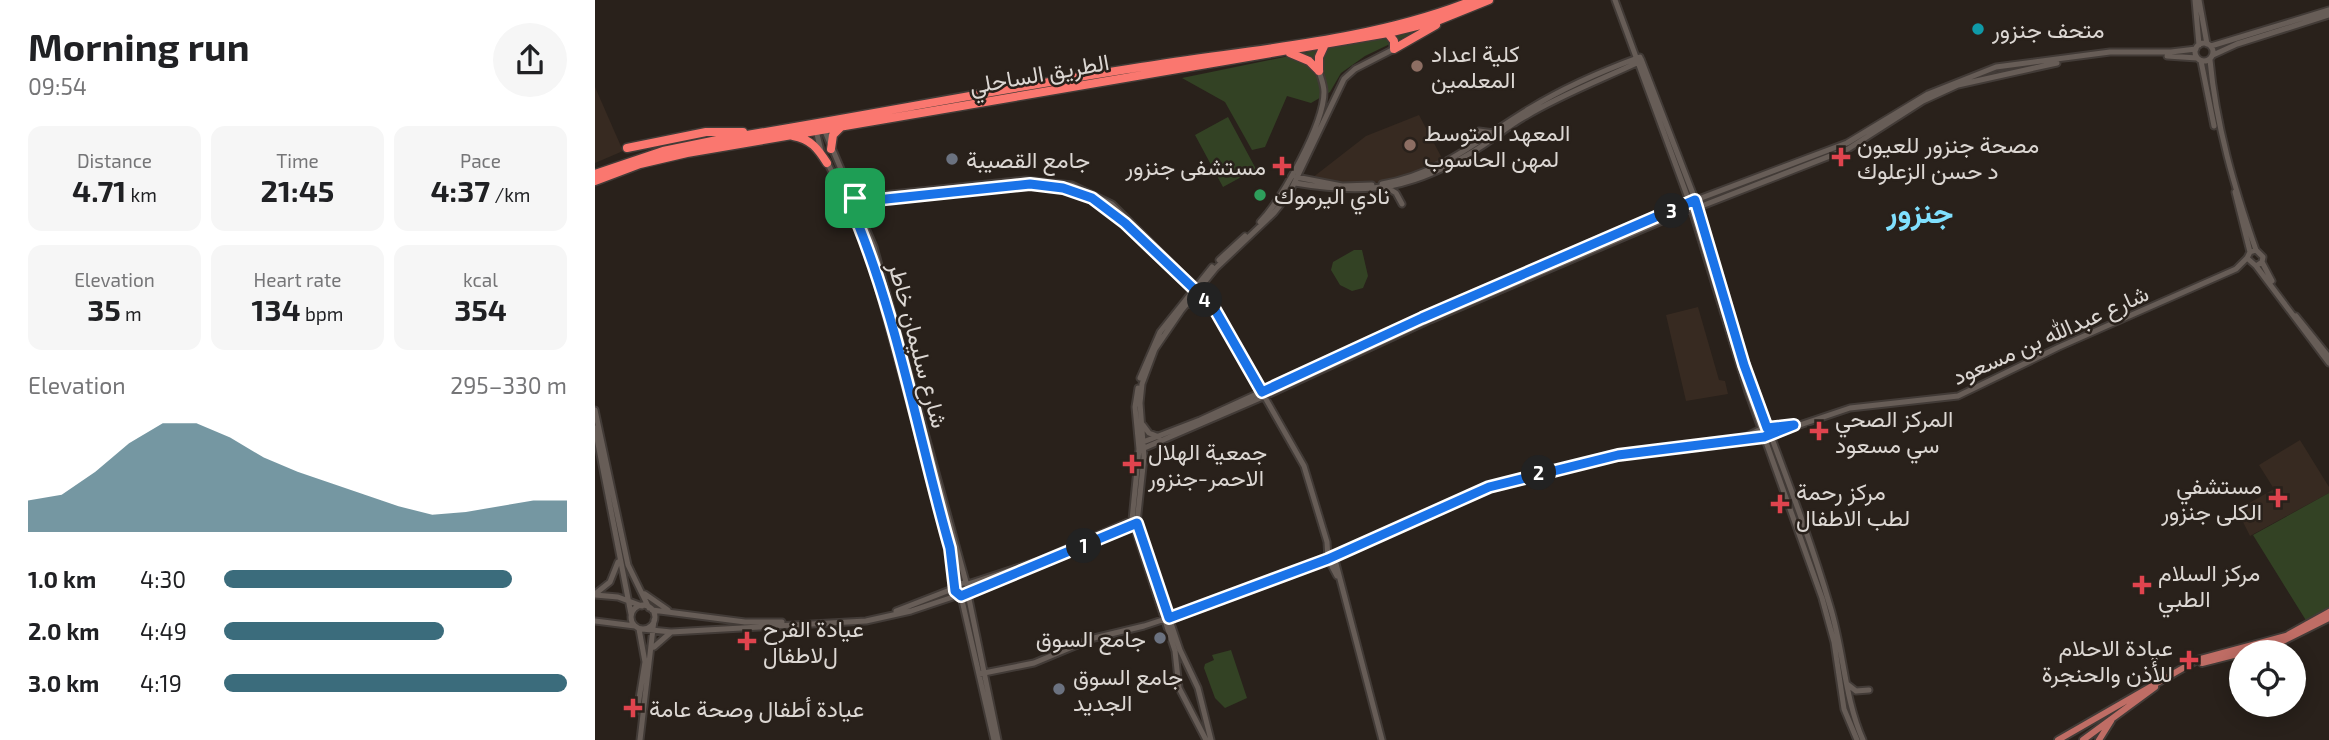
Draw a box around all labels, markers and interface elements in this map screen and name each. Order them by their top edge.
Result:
place label: متحف جنزور [1991,15,2104,45]
marker: متحف جنزور [1970,21,1986,37]
text: Morning run [28,23,249,69]
button: share [493,23,567,97]
place label: كلية اعداد المعلمين [1431,39,1520,94]
street label: الطريق الساحلي [967,47,1112,105]
marker: كلية اعداد المعلمين [1409,58,1425,74]
text: 09:54 [28,72,87,100]
place label: المعهد المتوسط لمهن الحاسوب [1424,118,1570,174]
place label: مصحة جنزور للعيون د حسن الزعلوك [1857,130,2039,186]
marker: المعهد المتوسط لمهن الحاسوب [1402,137,1418,153]
place label: جامع القصيبة [966,145,1090,176]
marker: مصحة جنزور للعيون د حسن الزعلوك [1831,147,1851,167]
text: Distance [77,149,152,172]
text: Time [276,149,319,172]
text: Pace [460,149,501,172]
marker: جامع القصيبة [944,151,960,167]
place label: مستشفى جنزور [1124,152,1266,182]
marker: مستشفى جنزور [1272,156,1292,176]
pin [825,168,885,228]
text: 4.71 [72,172,126,208]
text: 21:45 [261,172,334,208]
text: 4:37 [430,172,490,208]
icon: arrive [836,179,874,217]
place label: نادي اليرموك [1274,181,1390,215]
text: km [126,183,157,206]
text: /km [490,183,531,206]
marker: نادي اليرموك [1252,187,1268,203]
district label: جنزور [1886,193,1953,231]
pin: 3 [1655,194,1689,228]
text: 3 [1666,199,1677,222]
street label: شارع سليمان خاطر [880,258,955,432]
text: Elevation [74,268,155,291]
text: Heart rate [254,268,341,291]
text: kcal [463,268,498,291]
street label: شارع عبدالله بن مسعود [1947,278,2154,393]
pin: 4 [1187,282,1223,318]
text: 4 [1198,288,1211,311]
text: 35 [87,291,121,327]
text: 134 [252,291,301,327]
text: 354 [454,291,507,327]
text: m [121,302,142,325]
text: bpm [301,302,343,325]
text: Elevation [28,371,126,399]
text: 295–330 m [450,371,567,399]
place label: المركز الصحي سي مسعود [1835,404,1953,464]
marker: المركز الصحي سي مسعود [1809,421,1829,441]
place label: جمعية الهلال الاحمر-جنزور [1147,437,1267,493]
marker: جمعية الهلال الاحمر-جنزور [1122,454,1142,474]
pin: 2 [1521,456,1557,490]
text: 2 [1533,461,1544,484]
place label: مستشفي الكلى جنزور [2160,471,2262,527]
place label: مركز رحمة لطب الاطفال [1796,477,1910,533]
marker: مستشفي الكلى جنزور [2268,488,2288,508]
marker: مركز رحمة لطب الاطفال [1770,494,1790,514]
pin: 1 [1067,528,1101,564]
text: 1 [1079,534,1088,557]
place label: مركز السلام الطبي [2158,558,2260,618]
text: 1.0 km [28,565,96,593]
text: 4:30 [140,565,186,593]
marker: مركز السلام الطبي [2132,575,2152,595]
place label: عيادة الفرح لﻻطفال [763,614,864,670]
text: 2.0 km [28,617,100,645]
text: 4:49 [140,617,187,645]
place label: جامع السوق [1036,624,1146,655]
marker: جامع السوق [1152,630,1168,646]
marker: عيادة الفرح لﻻطفال [737,631,757,651]
place label: عيادة الاحلام للأذن والحنجرة [2042,633,2173,689]
map controls [2229,640,2306,717]
button: locate [2229,640,2306,717]
marker: عيادة الاحلام للأذن والحنجرة [2179,650,2199,670]
place label: جامع السوق الجديد [1073,662,1183,716]
text: 3.0 km [28,669,99,697]
text: 4:19 [140,669,182,697]
marker: جامع السوق الجديد [1051,681,1067,697]
place label: عيادة أطفال وصحة عامة [649,694,864,724]
marker: عيادة أطفال وصحة عامة [623,698,643,718]

